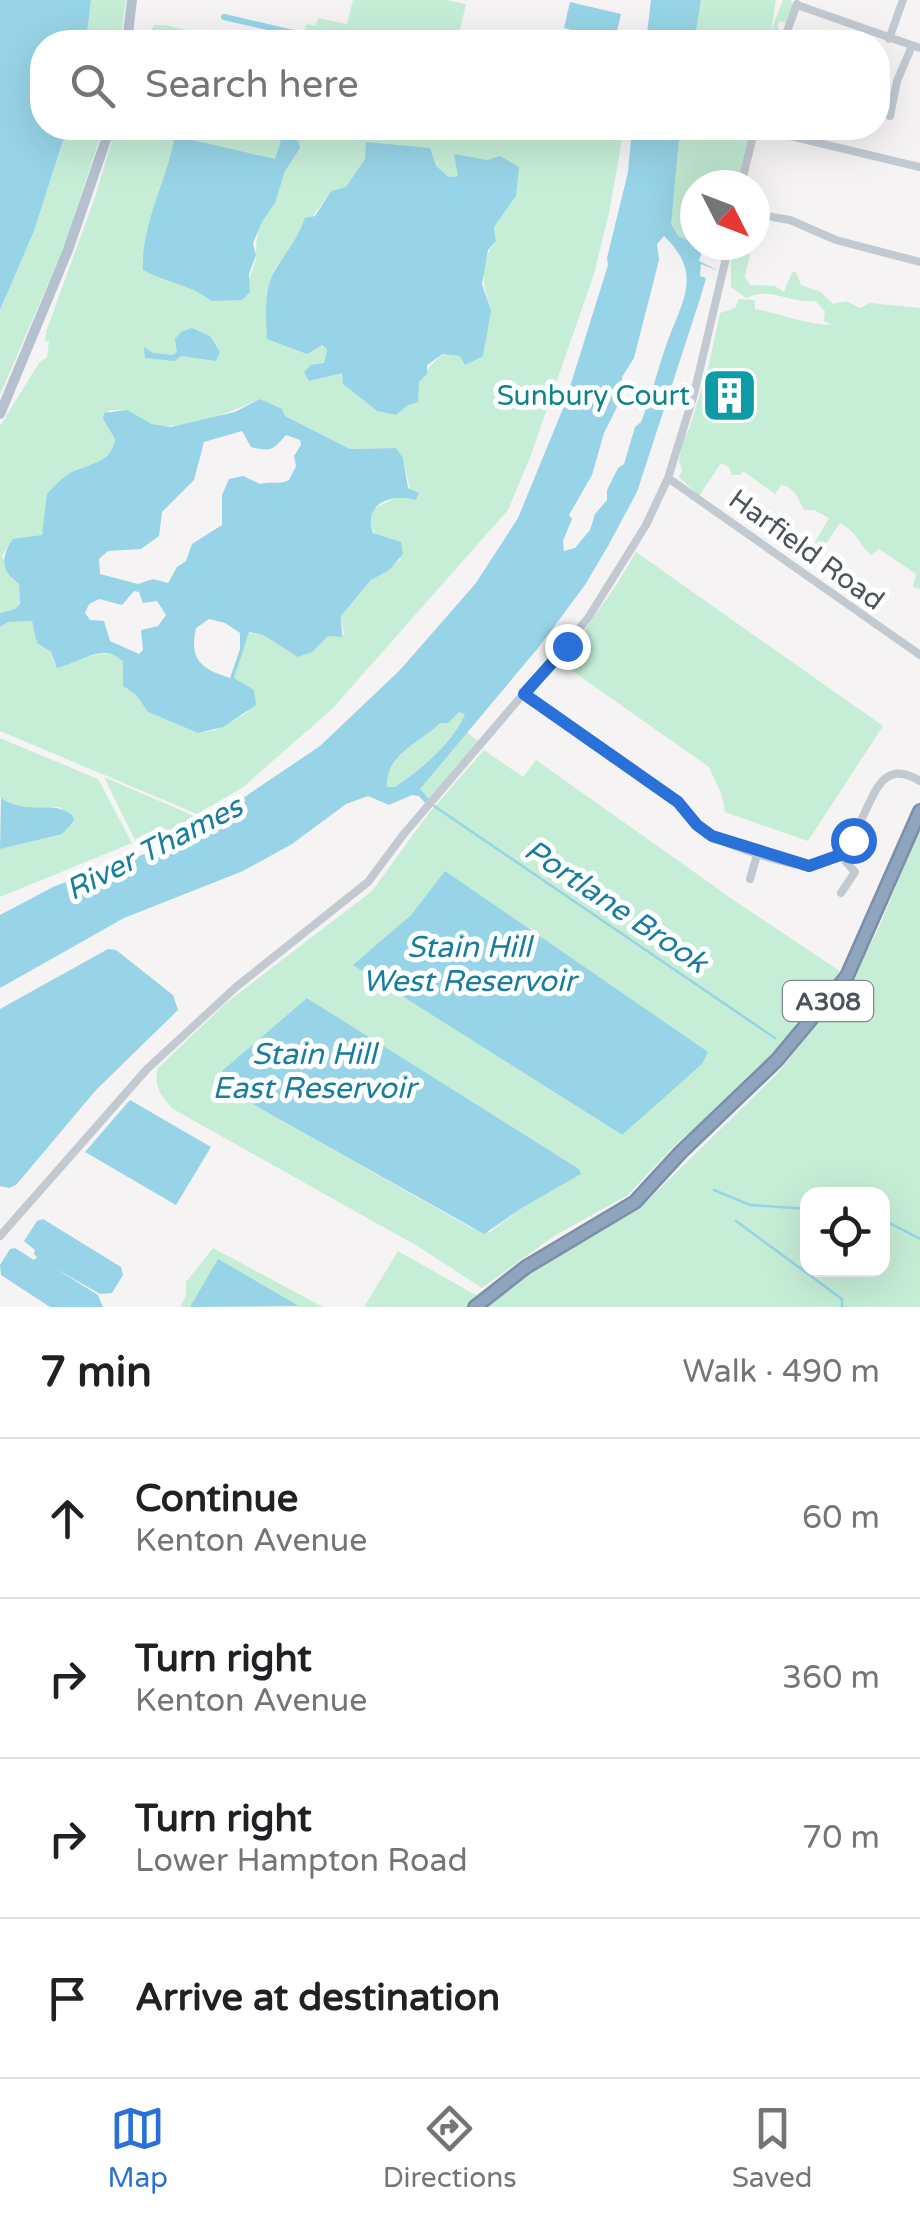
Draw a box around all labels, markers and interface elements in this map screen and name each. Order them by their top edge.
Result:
search box [30,30,890,140]
icon: search [65,58,120,113]
text: Search here [145,62,359,108]
north arrow [680,170,770,260]
building icon: Sunbury Court [699,365,759,425]
place label: Sunbury Court [497,379,690,413]
street label: Harfield Road [722,482,891,618]
route end [545,624,591,670]
water label: River Thames [60,787,251,909]
route start [831,818,877,864]
water label: Portlane Brook [517,832,716,983]
water label: Stain Hill West Reservoir [362,929,579,1000]
road number: A308 [783,981,873,1021]
water label: Stain Hill East Reservoir [212,1036,419,1107]
map controls [800,1187,890,1277]
button: locate [800,1187,890,1277]
text: 7 min [40,1347,152,1398]
text: Walk · 490 m [683,1353,880,1391]
text: Continue [135,1476,298,1522]
icon: ahead [40,1491,95,1546]
text: 60 m [802,1499,880,1537]
text: Kenton Avenue [135,1522,367,1560]
text: Turn right [135,1636,312,1682]
icon: right [40,1651,95,1706]
text: 360 m [782,1659,880,1697]
text: Kenton Avenue [135,1682,367,1720]
text: Turn right [135,1796,312,1842]
icon: right [40,1811,95,1866]
text: 70 m [802,1819,880,1857]
text: Lower Hampton Road [135,1842,468,1880]
icon: arrive [40,1971,95,2026]
text: Arrive at destination [135,1975,500,2021]
tab: Map [107,2101,168,2195]
tab: Directions [383,2101,517,2195]
tab: Saved [732,2101,813,2195]

